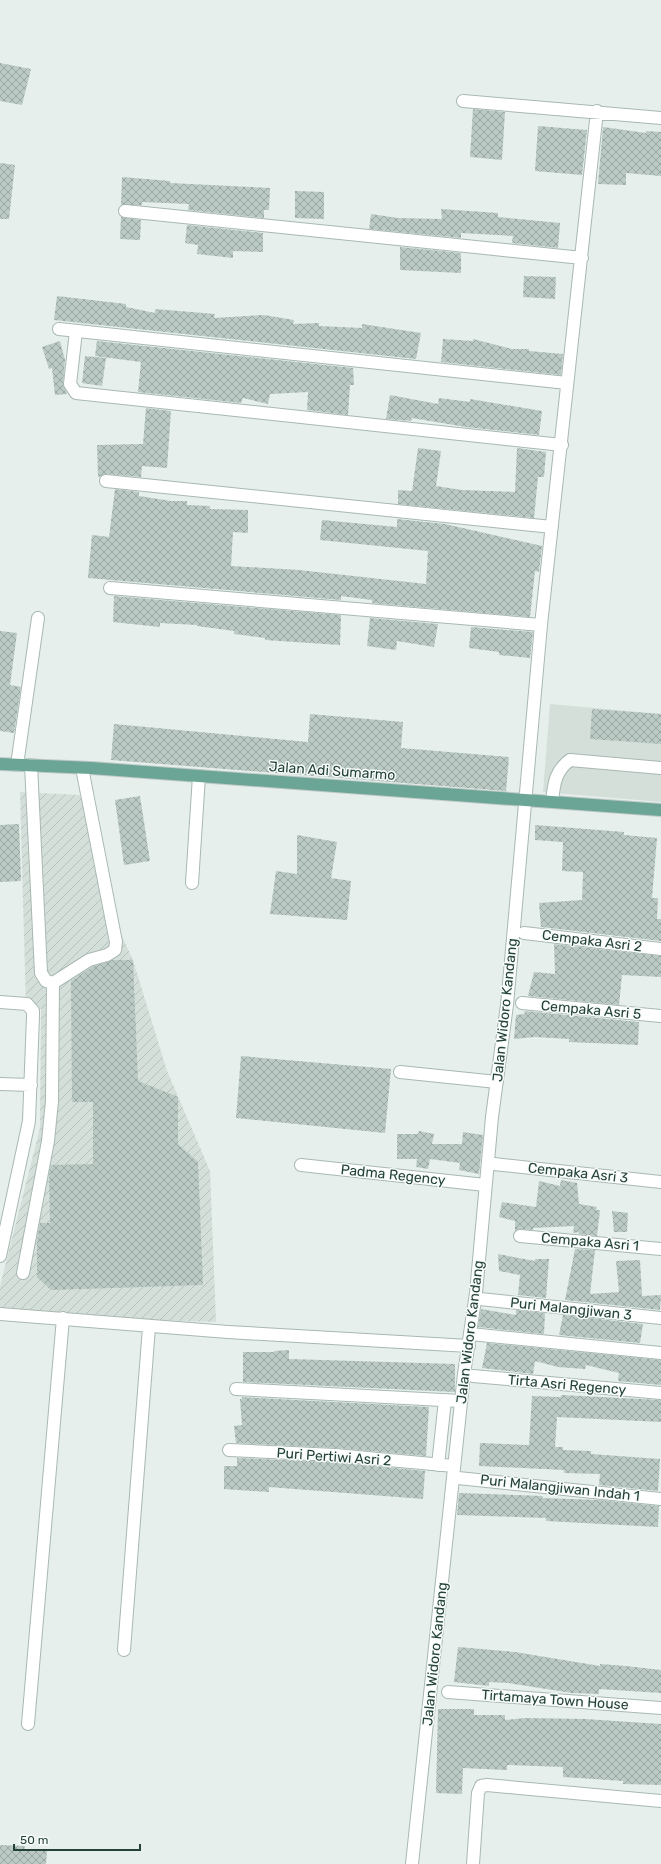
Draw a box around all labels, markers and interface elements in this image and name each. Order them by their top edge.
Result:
street label: Jalan Adi Sumarmo [268,758,396,784]
street label: Cempaka Asri 2 [541,926,643,956]
street label: Jalan Widoro Kandang [489,937,521,1083]
street label: Cempaka Asri 5 [540,997,642,1023]
street label: Cempaka Asri 3 [527,1159,629,1187]
street label: Padma Regency [340,1161,447,1189]
street label: Cempaka Asri 1 [540,1229,640,1255]
street label: Jalan Widoro Kandang [453,1259,487,1405]
street label: Puri Malangjiwan 3 [509,1294,633,1324]
street label: Tirta Asri Regency [507,1371,627,1399]
street label: Puri Pertiwi Asri 2 [276,1445,392,1469]
street label: Puri Malangjiwan Indah 1 [479,1471,641,1505]
street label: Jalan Widoro Kandang [419,1581,451,1727]
street label: Tirtamaya Town House [481,1686,629,1714]
scale bar [14,1826,140,1852]
text: 50 m [20,1833,48,1847]

